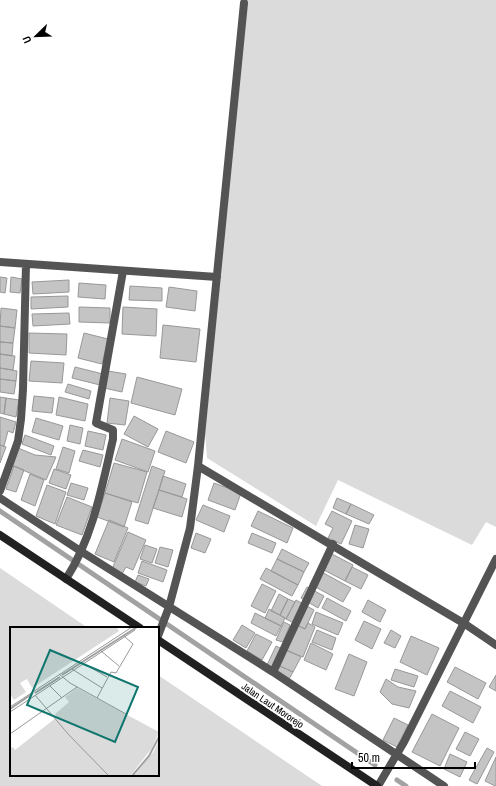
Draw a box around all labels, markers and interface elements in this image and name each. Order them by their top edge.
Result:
north arrow [16,16,56,56]
text: U [19,34,35,46]
inset map [10,627,159,776]
street label: Jalan Laut Mororejo [239,680,307,731]
scale bar [352,744,475,770]
text: 50 m [358,750,380,766]

